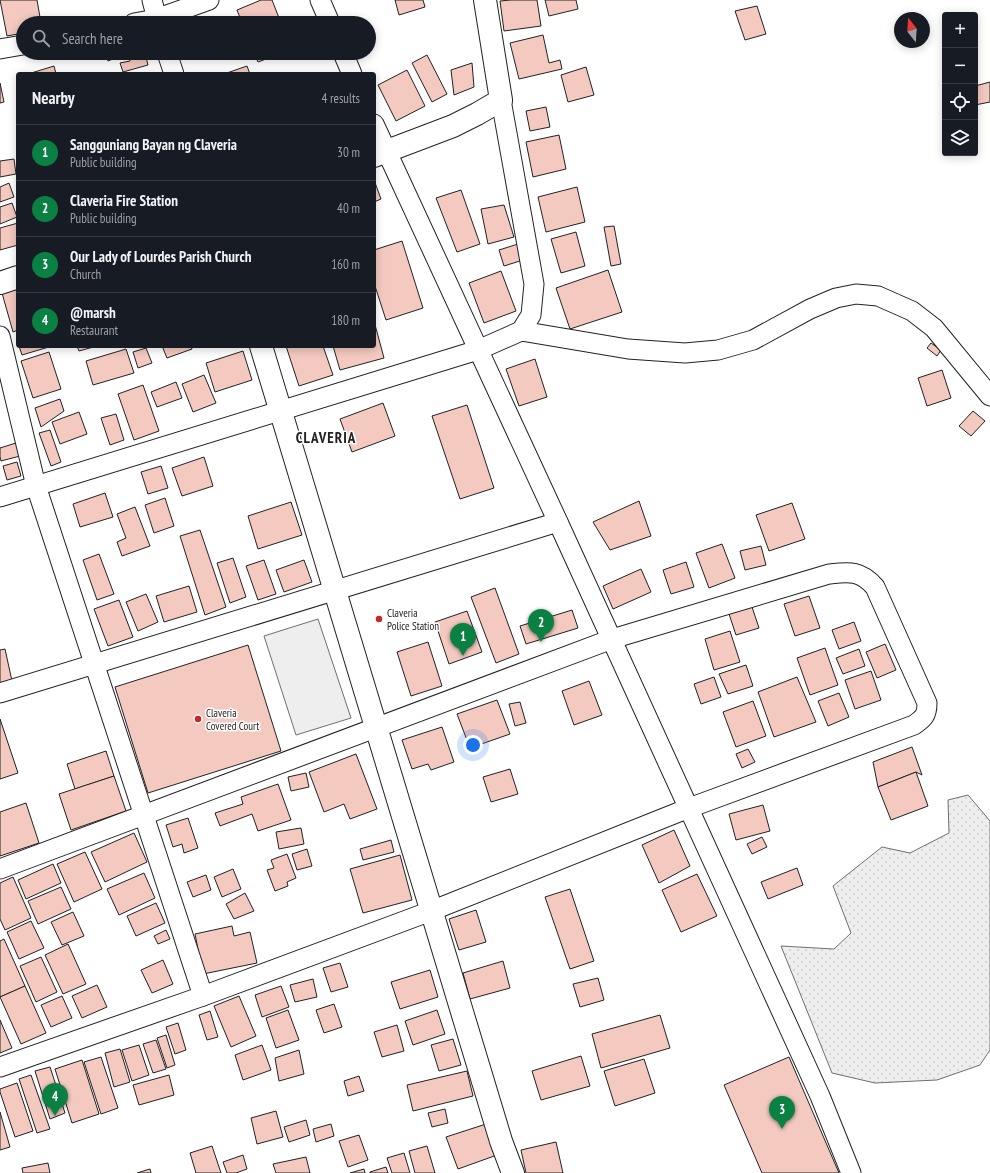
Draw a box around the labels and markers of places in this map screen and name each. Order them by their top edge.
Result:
place label: Claveria Police Station [387,606,439,633]
pin: 2 [528,609,554,642]
marker: Claveria Police Station [374,614,384,624]
pin: 1 [450,623,476,656]
place label: Claveria Covered Court [206,706,259,733]
marker: Claveria Covered Court [193,714,203,724]
pin: 4 [42,1083,68,1116]
pin: 3 [769,1096,795,1129]

